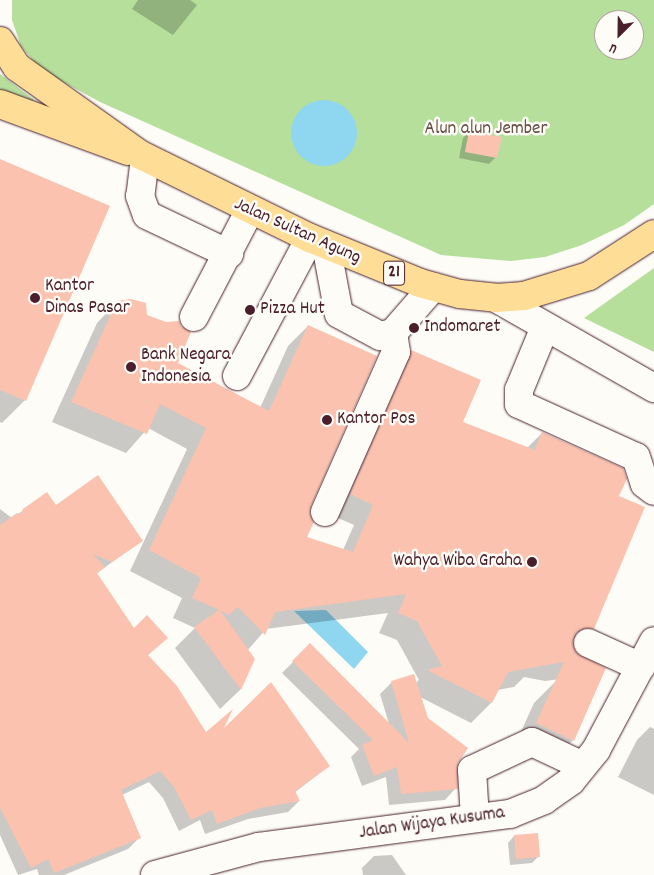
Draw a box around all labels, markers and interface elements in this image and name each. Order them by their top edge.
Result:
north arrow [594,10,644,60]
text: U [607,37,621,58]
park label: Alun alun Jember [425,119,547,141]
street label: Jalan Sultan Agung [230,194,364,270]
road number: 21 [383,258,405,288]
place label: Kantor Dinas Pasar [45,276,130,320]
marker: Kantor Dinas Pasar [29,292,41,304]
place label: Pizza Hut [260,299,325,321]
marker: Pizza Hut [244,304,256,316]
place label: Indomaret [424,317,500,339]
marker: Indomaret [408,322,420,334]
place label: Bank Negara Indonesia [141,345,231,389]
marker: Bank Negara Indonesia [125,361,137,373]
place label: Kantor Pos [337,409,415,431]
marker: Kantor Pos [321,414,333,426]
place label: Wahya Wiba Graha [393,551,522,573]
marker: Wahya Wiba Graha [526,556,538,568]
street label: Jalan Wijaya Kusuma [358,803,506,845]

